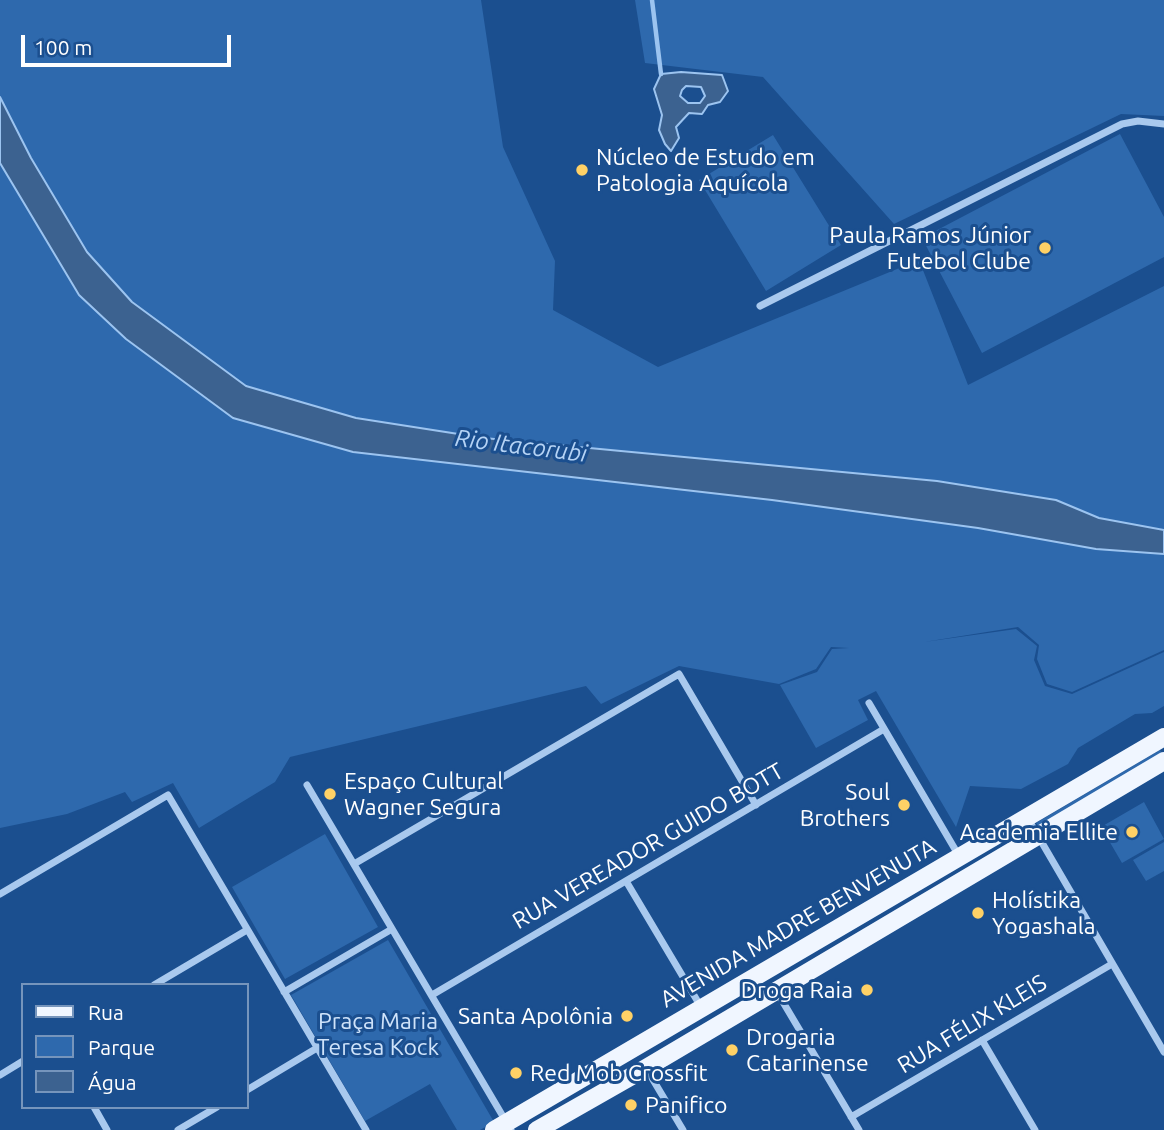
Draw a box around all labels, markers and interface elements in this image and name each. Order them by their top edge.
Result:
scale bar [24,21,234,65]
text: 100 m [34,35,92,59]
place label: Núcleo de Estudo em Patologia Aquícola [596,143,815,197]
marker: Núcleo de Estudo em Patologia Aquícola [574,162,590,178]
place label: Paula Ramos Júnior Futebol Clube [829,221,1031,275]
marker: Paula Ramos Júnior Futebol Clube [1037,240,1053,256]
water label: Rio Itacorubi [453,424,589,468]
street label: RUA VEREADOR GUIDO BOTT [508,757,788,935]
place label: Espaço Cultural Wagner Segura [344,767,503,821]
place label: Soul Brothers [800,778,890,832]
marker: Espaço Cultural Wagner Segura [322,786,338,802]
marker: Soul Brothers [896,797,912,813]
place label: Academia Ellite [960,818,1118,846]
marker: Academia Ellite [1124,824,1140,840]
street label: AVENIDA MADRE BENVENUTA [655,833,941,1013]
place label: Holístika Yogashala [992,886,1096,940]
marker: Holístika Yogashala [970,905,986,921]
street label: RUA FÉLIX KLEIS [893,969,1051,1079]
place label: Droga Raia [741,976,853,1004]
marker: Droga Raia [859,982,875,998]
legend [21,983,248,1109]
text: Rua [88,1000,124,1024]
place label: Santa Apolônia [458,1002,613,1030]
park label: Praça Maria Teresa Kock [317,1007,439,1061]
marker: Santa Apolônia [619,1008,635,1024]
place label: Drogaria Catarinense [746,1023,869,1077]
text: Parque [88,1035,155,1059]
marker: Drogaria Catarinense [724,1042,740,1058]
place label: Red Mob Crossfit [530,1059,707,1087]
marker: Red Mob Crossfit [508,1065,524,1081]
text: Água [88,1070,137,1094]
place label: Panifico [645,1091,728,1119]
marker: Panifico [623,1097,639,1113]

